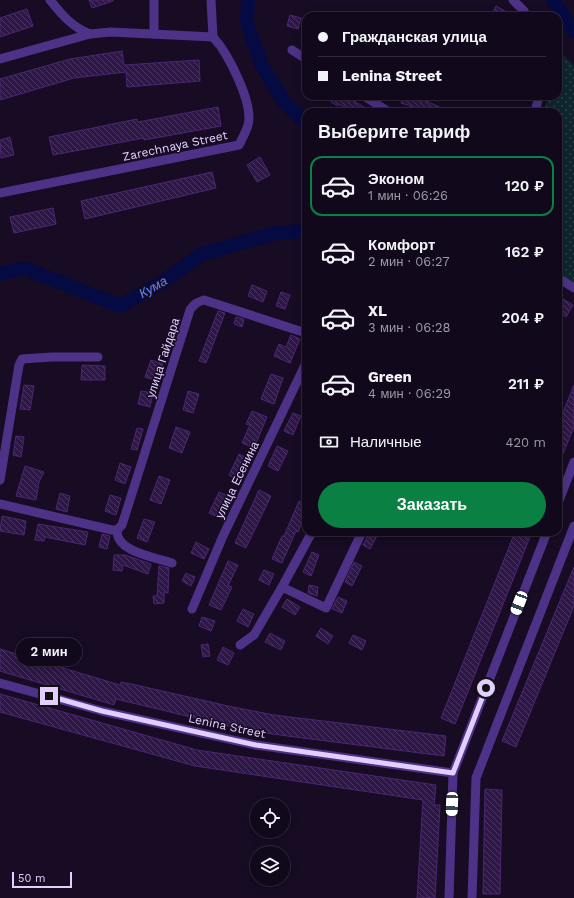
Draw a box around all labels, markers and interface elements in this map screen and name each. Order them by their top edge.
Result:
text: Гражданская улица [342,28,487,46]
text: Lenina Street [342,67,442,85]
text: Выберите тариф [318,121,470,142]
street label: Zarechnaya Street [121,128,229,164]
icon: car [320,168,356,204]
text: Эконом [368,170,424,188]
text: 120 ₽ [505,177,544,195]
text: 1 мин · 06:26 [368,188,448,203]
icon: car [320,234,356,270]
text: Комфорт [368,236,435,254]
text: 162 ₽ [505,243,544,261]
text: 2 мин · 06:27 [368,254,450,269]
water label: Кума [136,273,170,301]
icon: car [320,300,356,336]
text: XL [368,302,387,320]
text: 204 ₽ [501,309,544,327]
street label: улица Гайдара [143,316,183,400]
text: 3 мин · 06:28 [368,320,451,335]
icon: car [320,366,356,402]
text: Green [368,368,412,386]
text: 211 ₽ [508,375,544,393]
text: 4 мин · 06:29 [368,386,451,401]
icon: cash [318,431,340,453]
text: Наличные [350,433,422,451]
text: 420 m [506,435,546,450]
street label: улица Есенина [212,439,262,521]
button: Заказать [318,482,546,528]
car [509,590,529,616]
callout: 2 мин [16,638,82,666]
text: 2 мин [30,644,68,659]
route start [477,679,495,697]
route end [40,687,58,705]
street label: Lenina Street [187,711,267,741]
car [446,792,458,816]
map controls [250,798,290,886]
button: locate [250,798,290,838]
button: layers [250,846,290,886]
scale bar [12,870,72,889]
text: 50 m [18,872,45,885]

